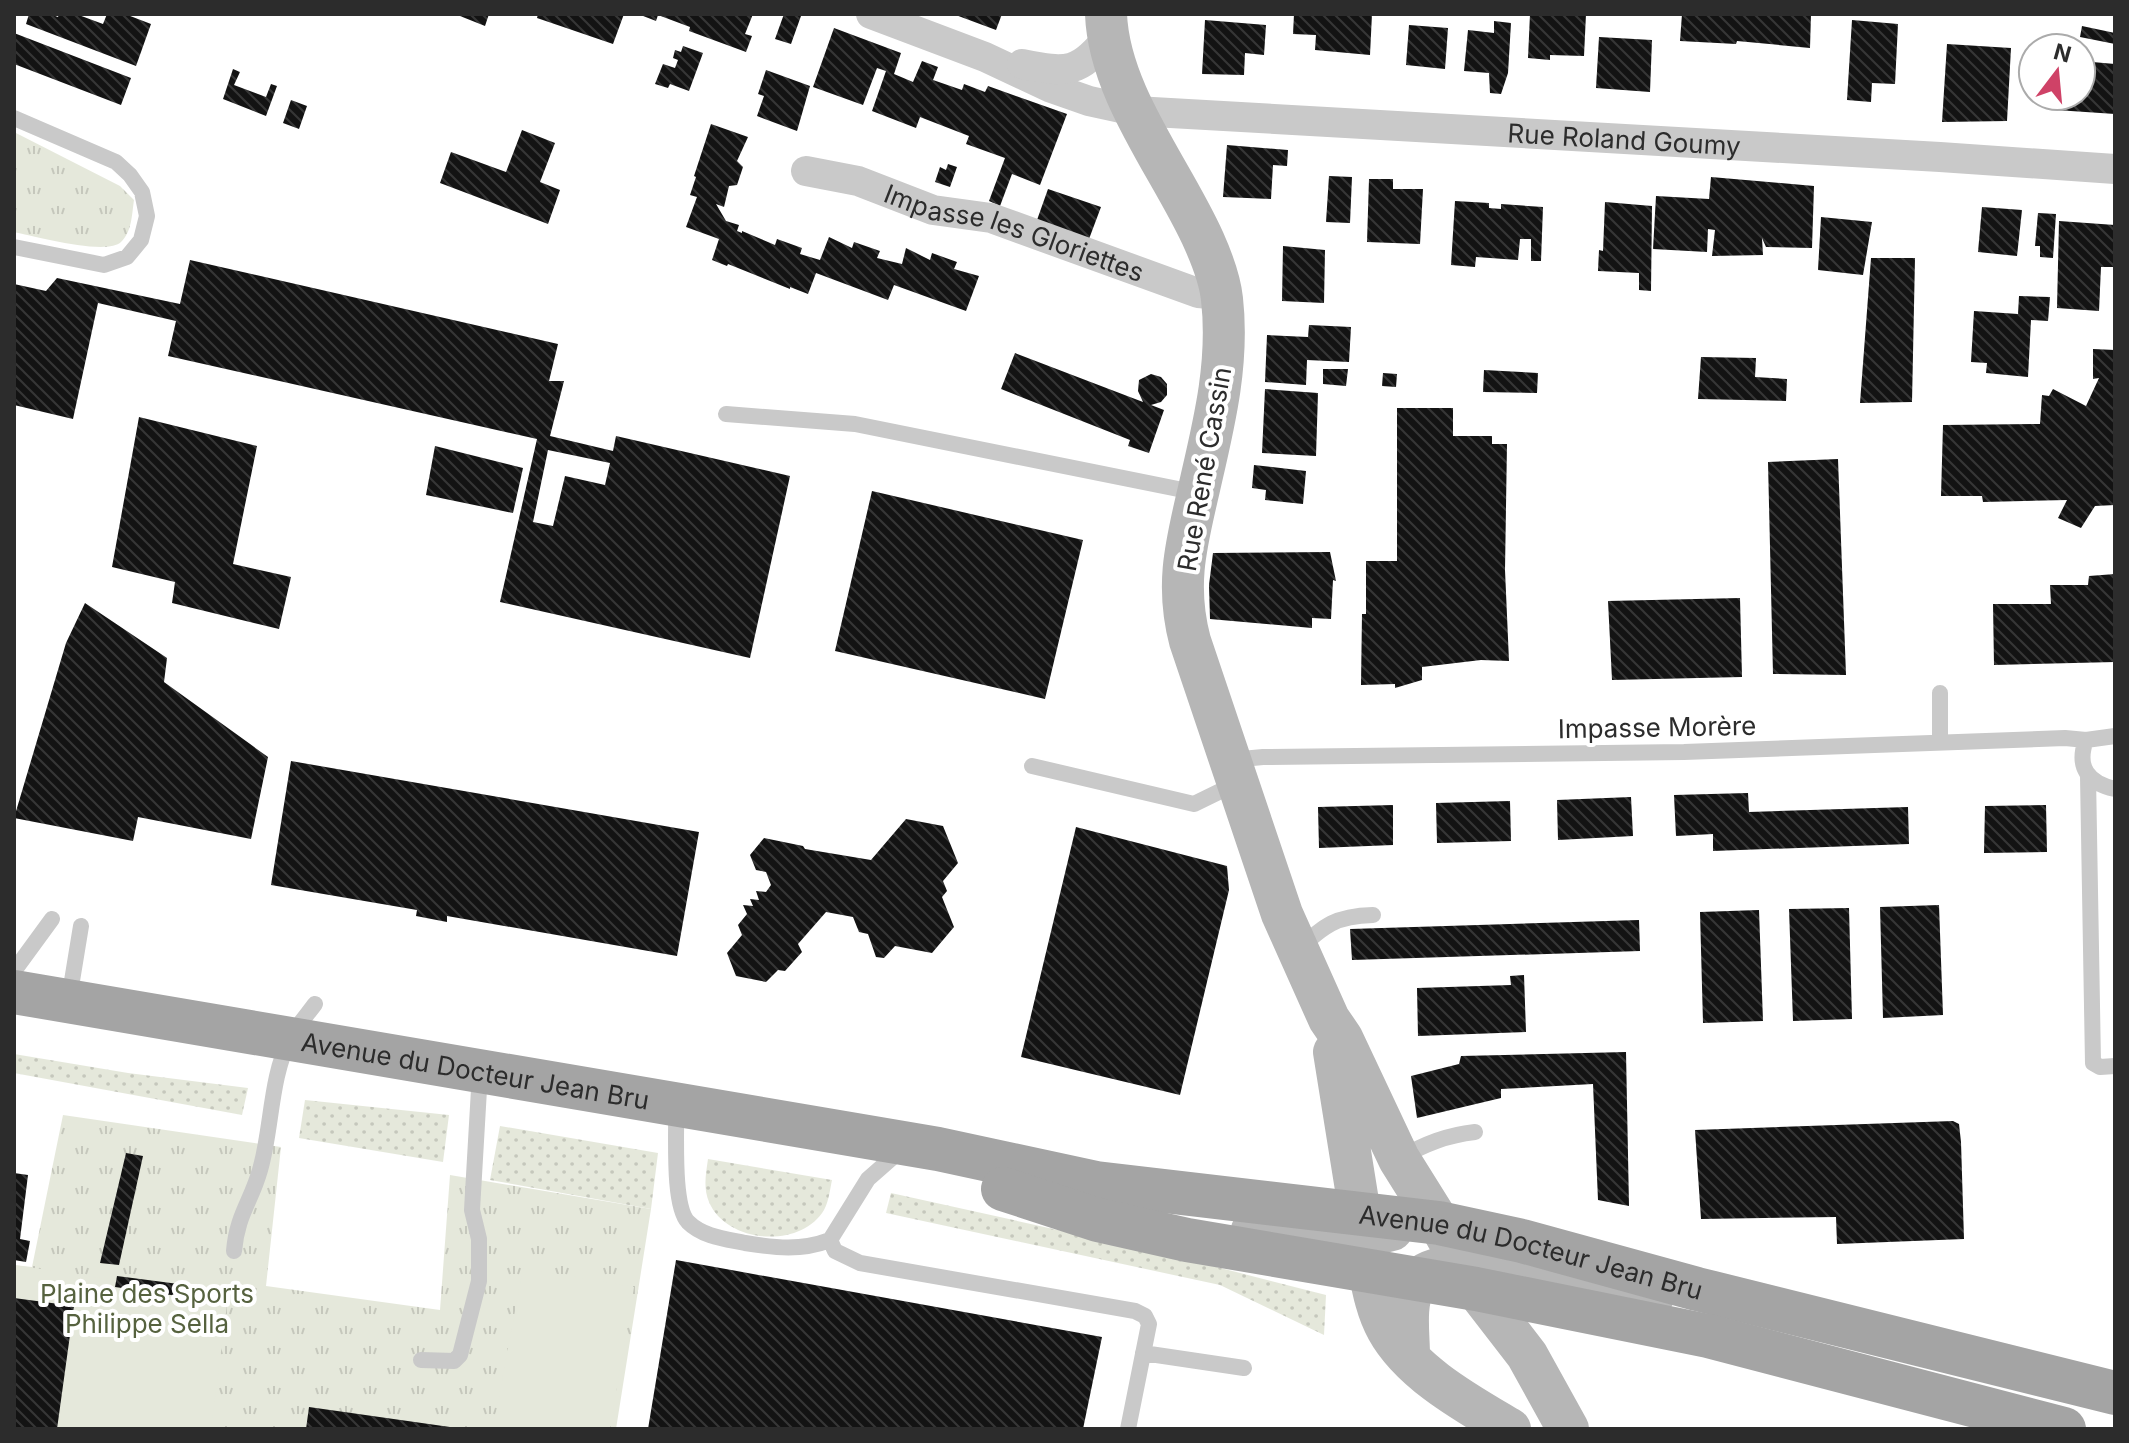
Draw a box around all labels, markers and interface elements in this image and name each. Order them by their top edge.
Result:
north arrow [2017,32,2097,112]
text: N [2051,38,2074,68]
street label: Rue Roland Goumy [1507,117,1742,161]
street label: Impasse les Gloriettes [880,177,1148,288]
street label: Rue René Cassin [1171,365,1237,573]
street label: Impasse Morère [1557,710,1757,744]
street label: Avenue du Docteur Jean Bru [299,1026,652,1115]
street label: Avenue du Docteur Jean Bru [1357,1198,1706,1305]
park label: Plaine des Sports Philippe Sella [40,1278,254,1339]

